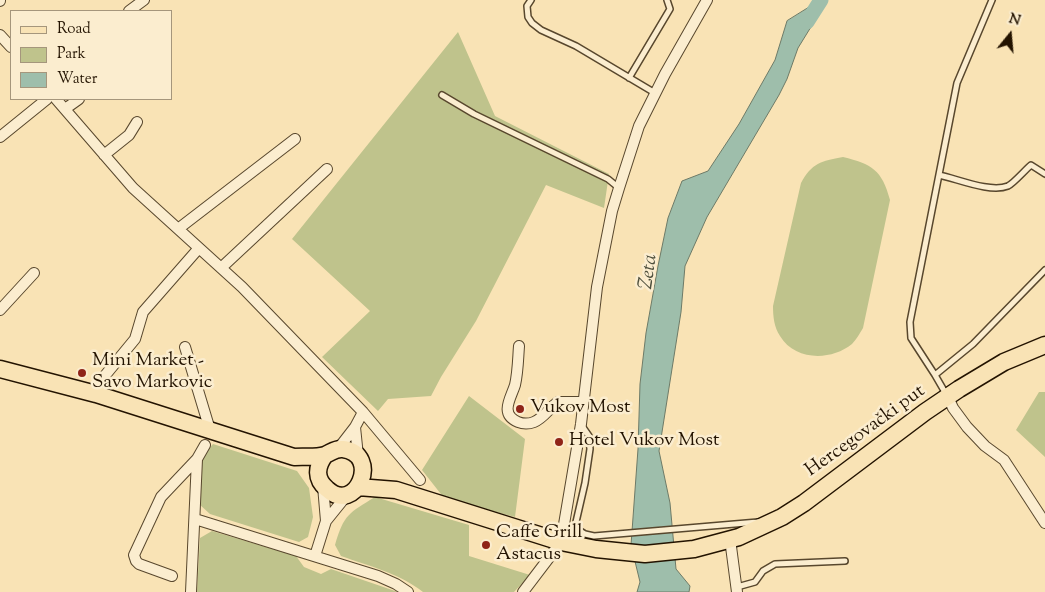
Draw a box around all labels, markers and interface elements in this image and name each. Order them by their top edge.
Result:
text: N [1006,9,1023,32]
legend [10,10,172,100]
north arrow [985,10,1035,60]
text: Road [57,19,91,40]
text: Park [57,44,86,65]
text: Water [57,69,97,90]
water label: Zeta [636,253,664,291]
place label: Mini Market - Savo Markovic [92,351,212,395]
marker: Mini Market - Savo Markovic [76,367,88,379]
street label: Hercegovački put [802,381,930,483]
place label: Vukov Most [530,398,631,420]
marker: Vukov Most [514,403,526,415]
place label: Hotel Vukov Most [569,431,719,453]
marker: Hotel Vukov Most [553,436,565,448]
place label: Caffe Grill Astacus [496,523,583,567]
marker: Caffe Grill Astacus [480,539,492,551]

